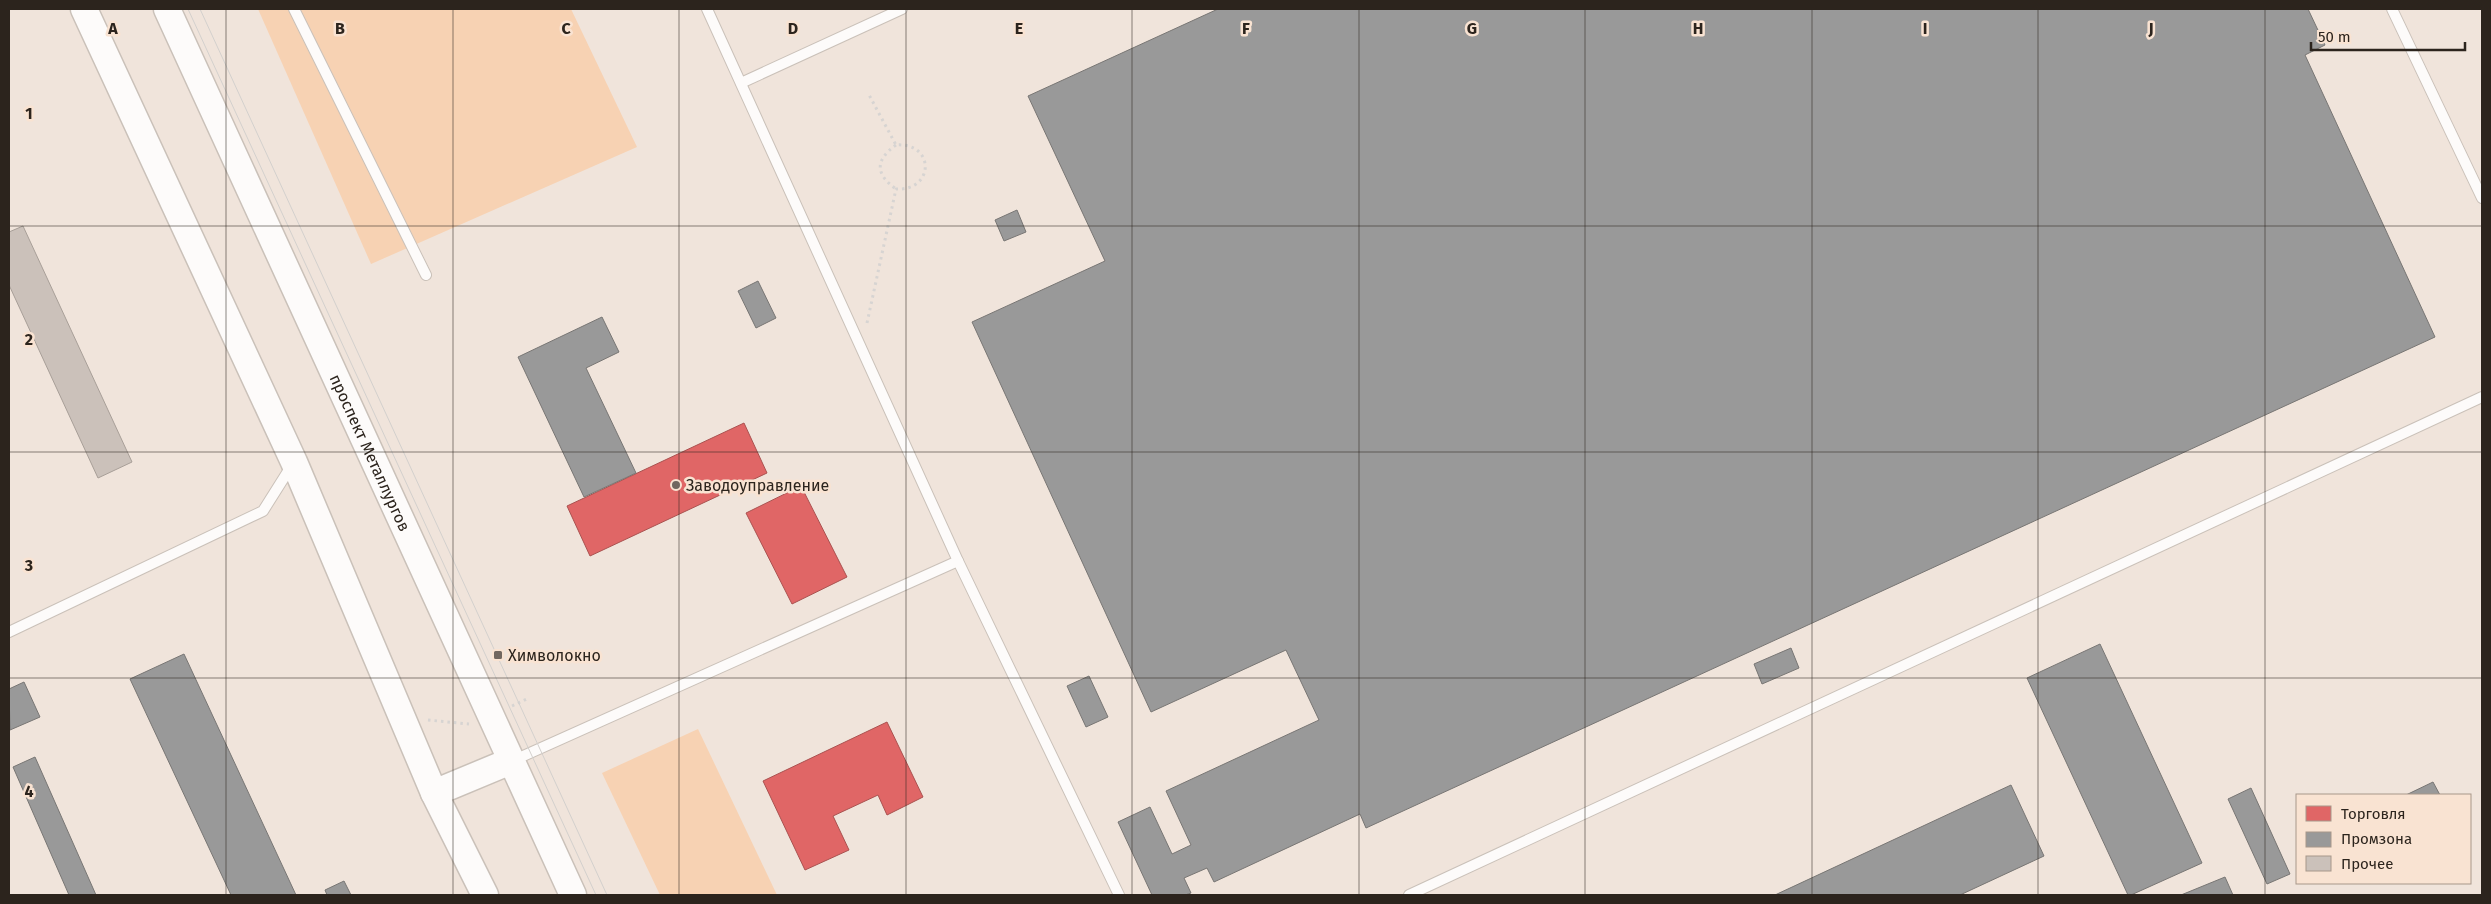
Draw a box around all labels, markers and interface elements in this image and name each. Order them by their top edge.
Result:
text: A [107,19,118,38]
text: B [335,19,345,38]
text: C [561,19,571,38]
text: D [788,19,798,38]
text: E [1015,19,1023,38]
text: F [1242,19,1250,38]
text: G [1467,19,1477,38]
text: H [1693,19,1703,38]
text: I [1923,19,1927,38]
text: J [2147,19,2154,38]
scale bar [2311,20,2465,52]
text: 50 m [2318,28,2351,46]
text: 1 [25,104,33,123]
text: 2 [25,330,33,349]
street label: проспект Металлургов [326,371,414,534]
place label: Заводоуправление [686,476,829,495]
marker: Заводоуправление [670,479,682,491]
text: 3 [24,556,33,575]
place label: Химволокно [508,646,601,665]
marker: Химволокно [492,649,504,661]
text: 4 [24,782,34,801]
legend [2296,794,2471,884]
text: Торговля [2341,805,2406,823]
text: Промзона [2341,830,2412,848]
text: Прочее [2341,855,2393,873]

